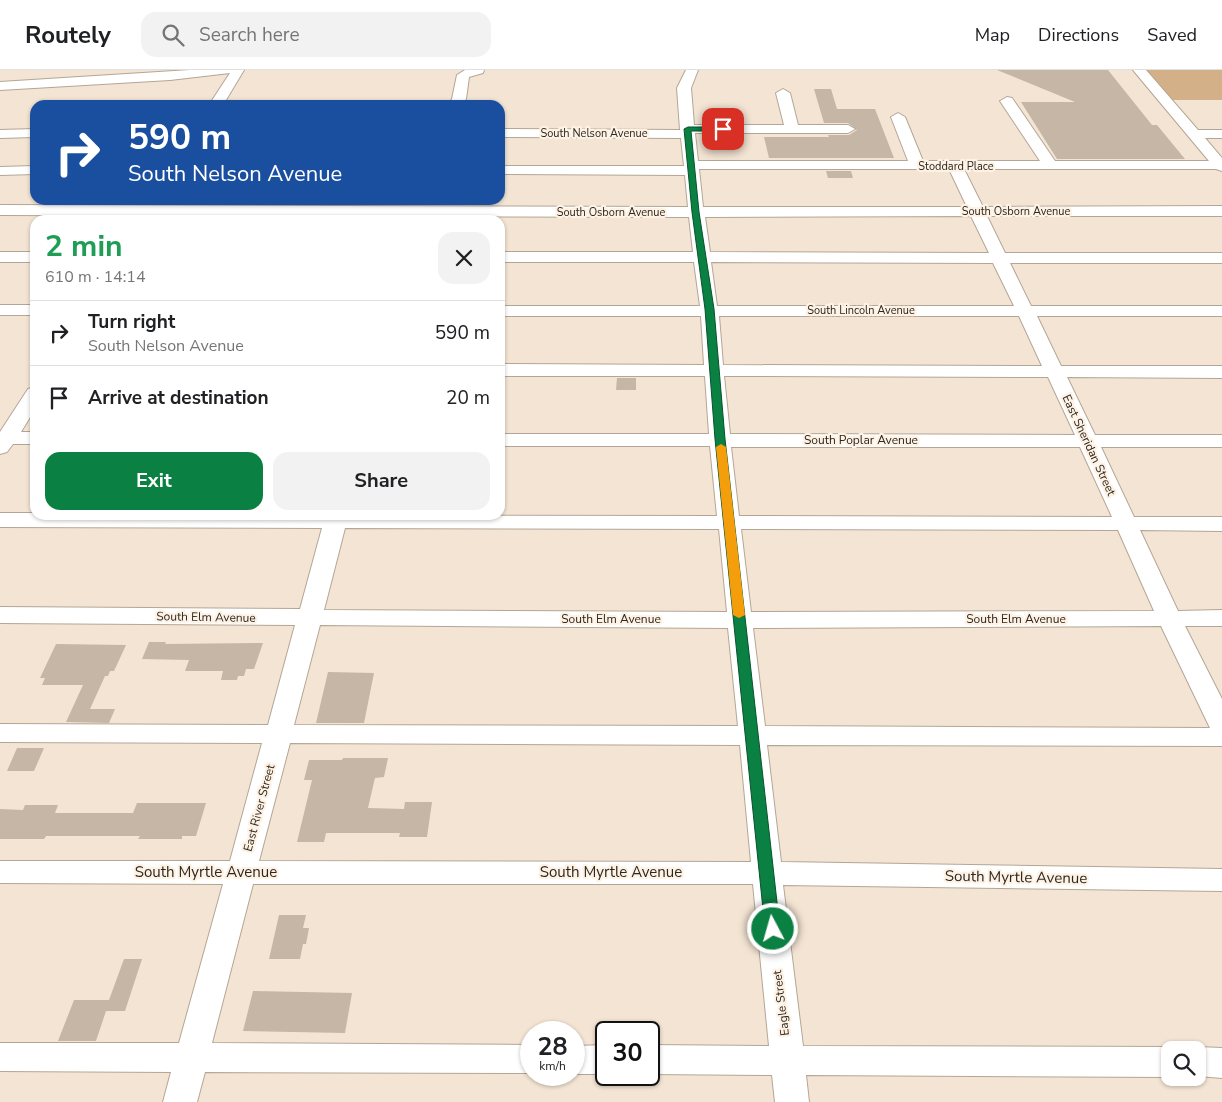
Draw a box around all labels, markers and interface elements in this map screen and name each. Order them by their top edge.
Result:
search box [141,12,491,57]
text: Routely [25,19,111,51]
icon: search [159,21,187,49]
text: Search here [199,22,300,48]
text: Map [975,23,1010,47]
text: Directions [1038,23,1119,47]
text: Saved [1147,23,1197,47]
pin [702,108,744,150]
text: 590 m [128,114,231,161]
icon: arrive [709,115,737,143]
icon: right [45,120,110,185]
street label: South Nelson Avenue [540,126,648,141]
text: South Nelson Avenue [128,159,342,189]
street label: Stoddard Place [918,159,994,174]
street label: South Osborn Avenue [962,204,1070,219]
street label: South Osborn Avenue [557,205,665,220]
text: 2 min [45,226,123,267]
button: close [438,232,490,284]
text: 610 m · 14:14 [45,266,146,288]
street label: South Lincoln Avenue [807,303,915,318]
text: Turn right [88,309,175,335]
icon: right [45,319,73,347]
text: 590 m [435,320,490,346]
text: South Nelson Avenue [88,335,244,357]
icon: arrive [45,384,73,412]
text: Arrive at destination [88,385,269,411]
text: 20 m [446,385,490,411]
street label: East Sheridan Street [1059,392,1120,499]
street label: South Poplar Avenue [804,432,918,448]
button: Exit [45,452,263,510]
button: Share [273,452,490,510]
street label: South Elm Avenue [156,608,256,626]
street label: South Elm Avenue [561,611,661,627]
street label: South Elm Avenue [966,611,1066,627]
street label: East River Street [240,762,279,853]
street label: South Myrtle Avenue [135,862,277,882]
street label: South Myrtle Avenue [540,862,682,882]
street label: South Myrtle Avenue [945,866,1087,888]
position arrow [746,902,798,954]
street label: Eagle Street [769,968,793,1037]
speed limit sign: 30 [595,1021,660,1086]
text: 28 [537,1030,568,1064]
map controls [1161,1041,1206,1086]
button: search [1161,1041,1206,1086]
text: km/h [539,1058,566,1074]

